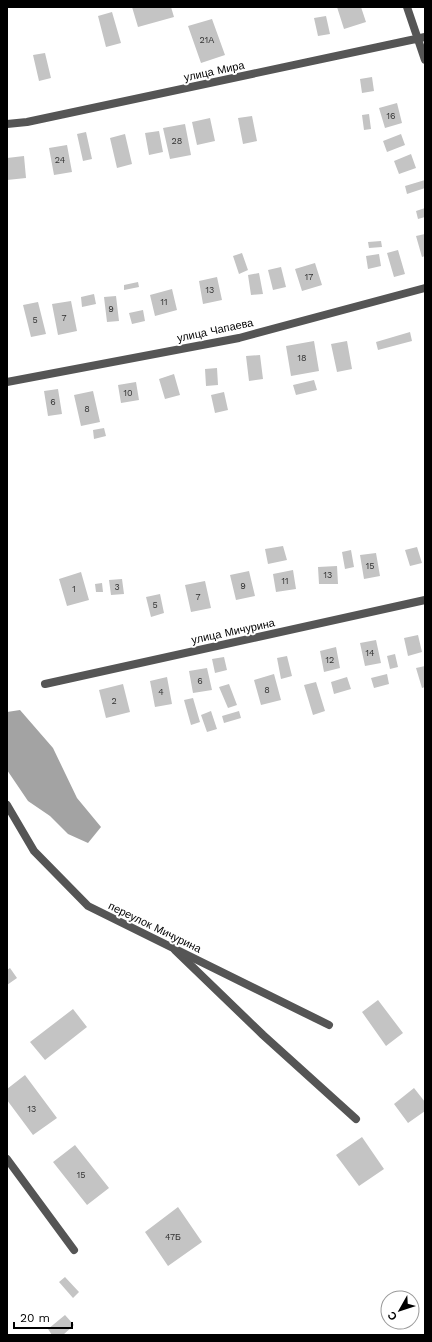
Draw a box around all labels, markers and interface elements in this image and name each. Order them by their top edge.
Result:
house number: 21А [200,35,214,45]
street label: улица Мира [183,59,246,84]
house number: 16 [387,111,395,121]
house number: 28 [172,136,182,146]
house number: 24 [55,155,66,165]
house number: 17 [305,272,313,282]
house number: 13 [206,285,214,295]
house number: 11 [160,297,168,307]
house number: 9 [108,304,114,314]
house number: 7 [61,313,67,323]
house number: 5 [32,315,38,325]
street label: улица Чапаева [176,316,255,345]
house number: 18 [297,353,307,363]
house number: 10 [123,388,133,398]
house number: 6 [50,397,56,407]
house number: 8 [84,404,90,414]
house number: 15 [366,561,374,571]
house number: 13 [324,570,332,580]
house number: 11 [281,576,289,586]
house number: 9 [240,581,246,591]
house number: 3 [114,582,120,592]
house number: 1 [72,584,76,594]
house number: 7 [195,592,201,602]
house number: 5 [152,600,158,610]
street label: улица Мичурина [190,616,277,647]
house number: 14 [365,648,375,658]
house number: 12 [326,655,334,665]
house number: 6 [197,676,203,686]
house number: 8 [264,685,270,695]
house number: 4 [158,687,164,697]
house number: 2 [111,696,117,706]
street label: переулок Мичурина [106,899,204,956]
house number: 13 [28,1104,36,1114]
house number: 15 [77,1170,85,1180]
house number: 47Б [165,1232,181,1242]
north arrow [380,1290,420,1330]
scale bar [14,1304,72,1330]
text: С [385,1309,400,1323]
text: 20 m [20,1311,50,1325]

